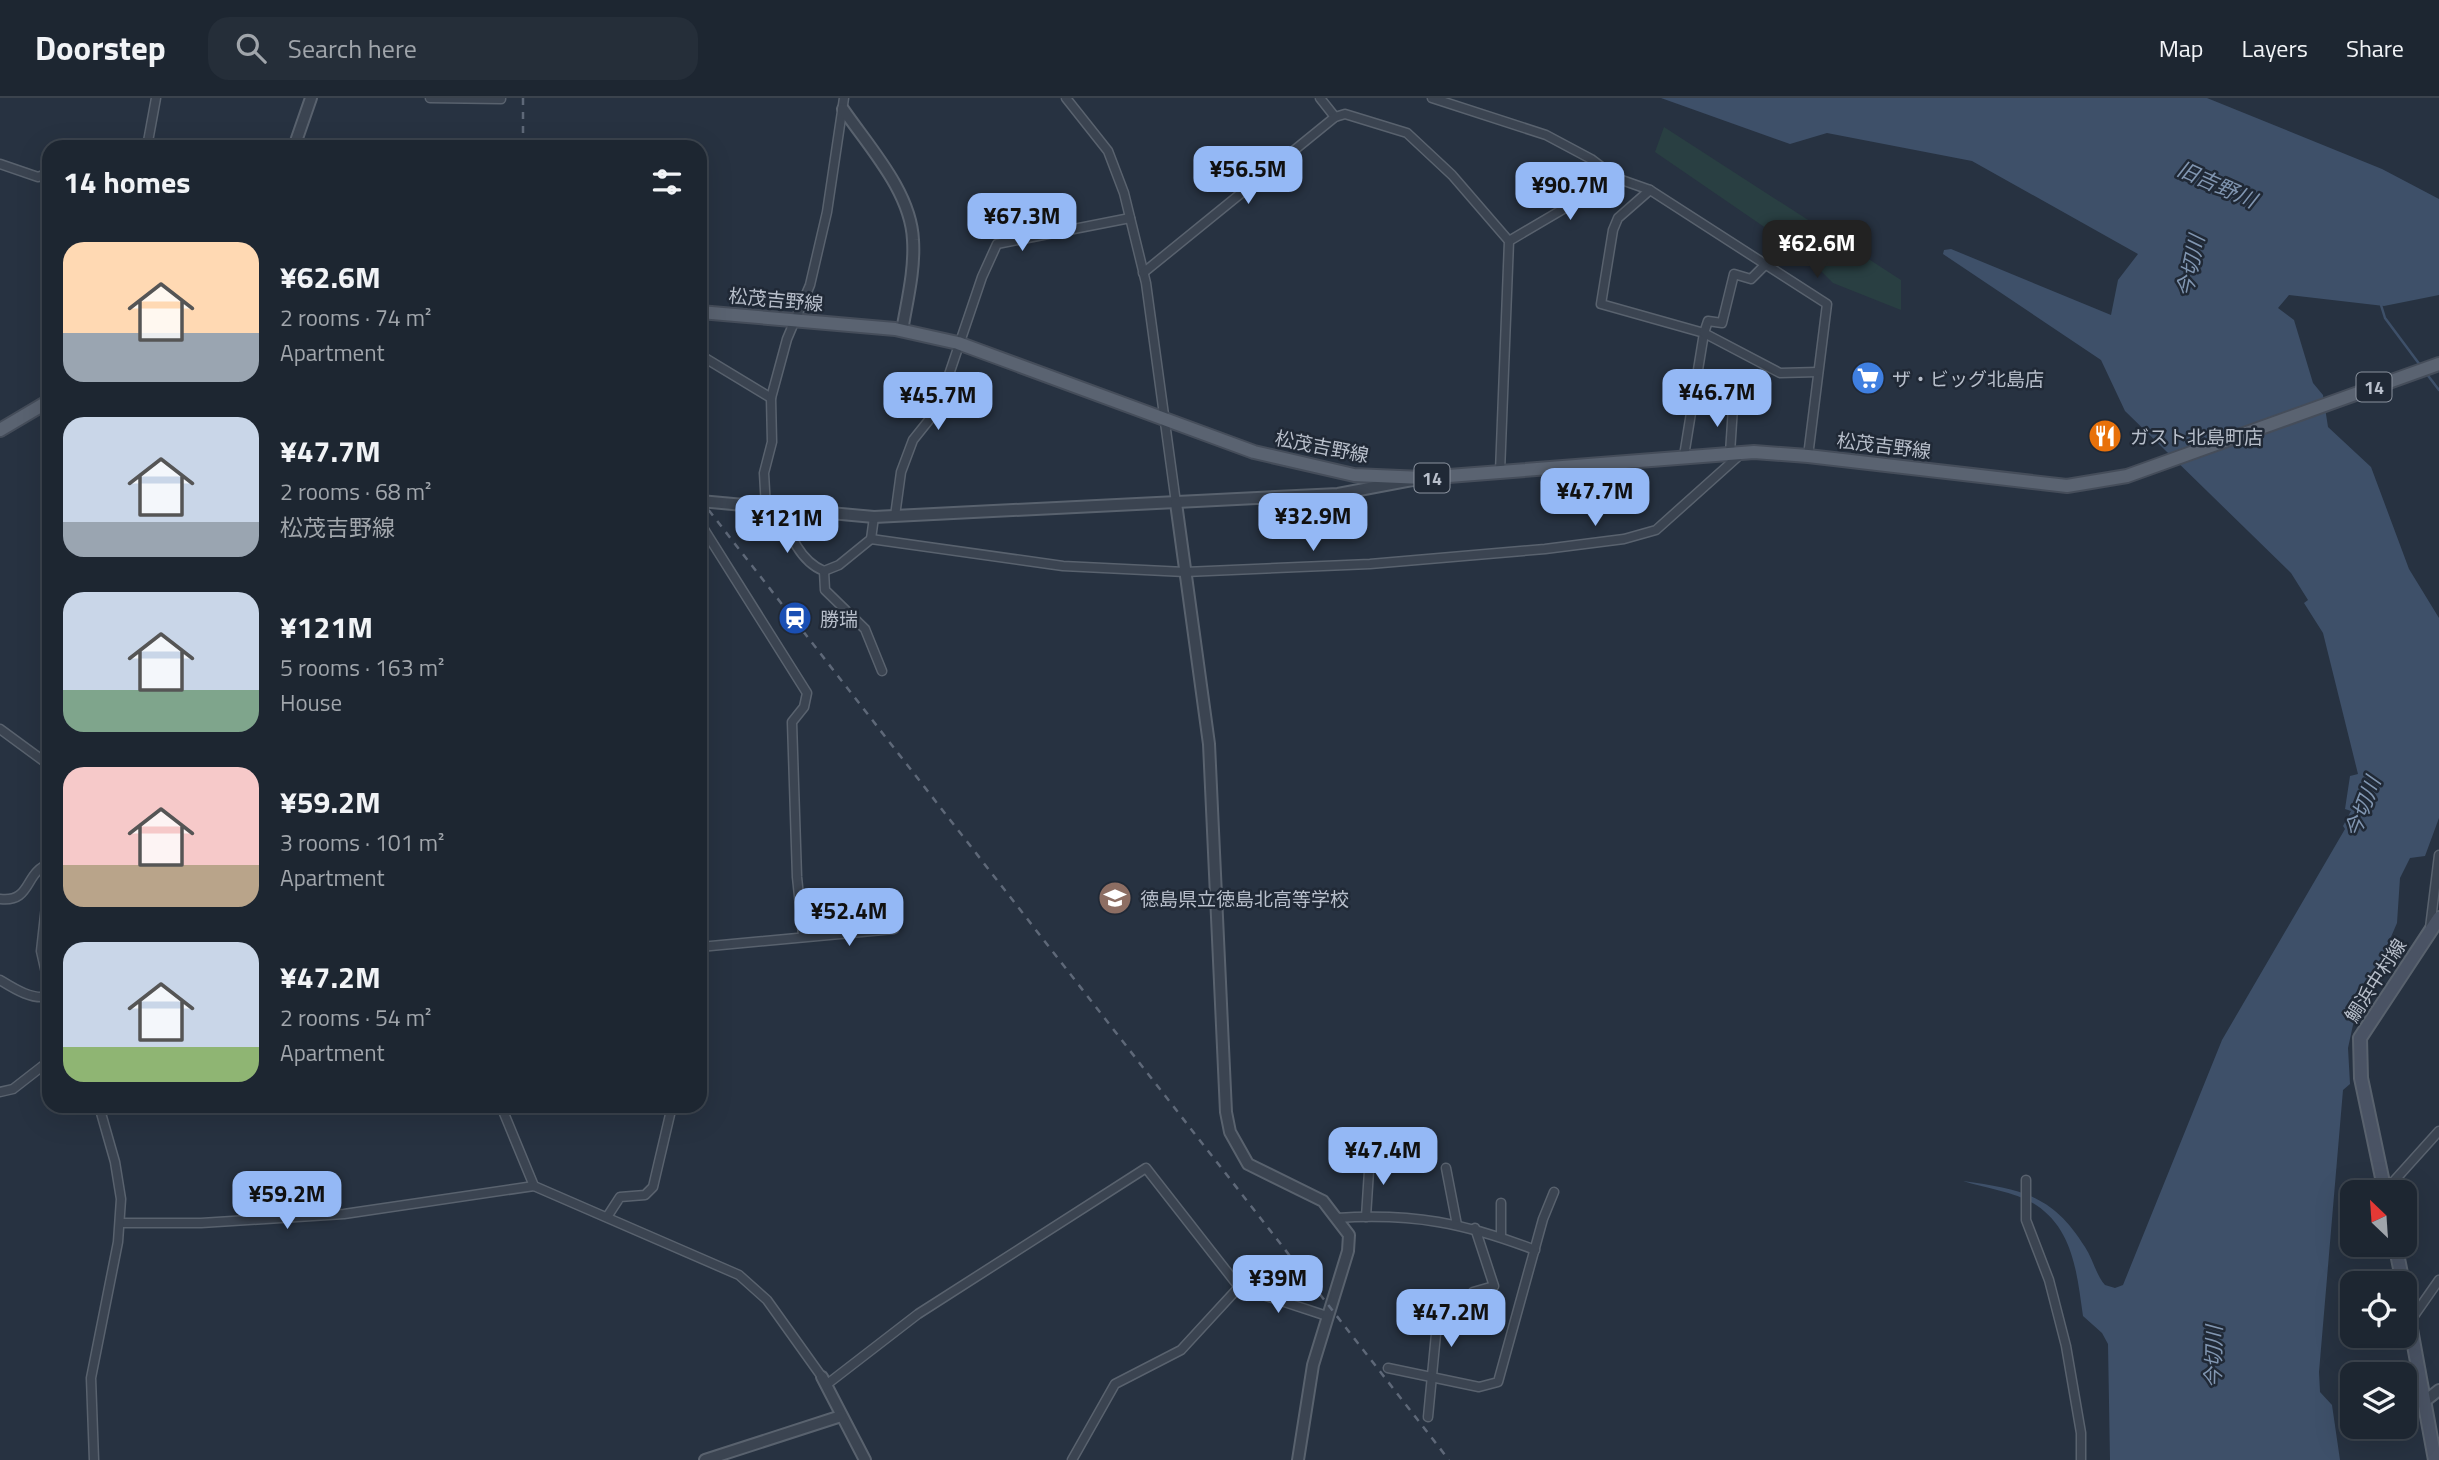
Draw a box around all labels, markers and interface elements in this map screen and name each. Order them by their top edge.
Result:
search box [208,17,698,80]
text: Doorstep [35,23,166,73]
icon: search [232,29,270,67]
text: Search here [288,29,417,68]
text: Map [2159,30,2204,66]
text: Layers [2242,30,2308,66]
text: Share [2346,30,2404,66]
pin: ¥56.5M [1191,146,1305,206]
text: ¥56.5M [1209,151,1287,186]
water label: 旧吉野川 [2172,152,2264,217]
text: 14 homes [63,159,190,205]
pin: ¥90.7M [1513,162,1627,222]
icon: filters [648,163,686,201]
text: ¥90.7M [1531,167,1609,202]
pin: ¥67.3M [965,194,1079,253]
text: ¥67.3M [983,198,1061,233]
pin: ¥62.6M [1760,220,1874,280]
text: ¥62.6M [1778,225,1856,260]
water label: 今切川 [2168,230,2213,300]
text: ¥62.6M [280,254,381,300]
icon: home [119,270,203,354]
street label: 松茂吉野線 [727,280,825,318]
text: 2 rooms · 74 m² [280,300,431,335]
text: Apartment [280,335,385,370]
supermarket icon: ザ・ビッグ北島店 [1849,359,1887,397]
place label: ザ・ビッグ北島店 [1892,364,2044,393]
pin: ¥46.7M [1660,370,1774,429]
pin: ¥45.7M [881,372,995,432]
road number: 14 [2356,372,2392,402]
text: ¥46.7M [1678,374,1756,409]
text: ¥45.7M [899,377,977,412]
restaurant icon: ガスト北島町店 [2086,417,2124,455]
place label: ガスト北島町店 [2130,422,2263,451]
street label: 松茂吉野線 [1273,423,1371,469]
street label: 松茂吉野線 [1835,425,1933,465]
text: ¥47.7M [280,428,381,474]
icon: home [119,445,203,529]
road number: 14 [1414,464,1450,492]
pin: ¥47.7M [1538,468,1652,528]
text: ¥47.7M [1556,473,1634,508]
text: 2 rooms · 68 m² [280,474,431,509]
pin: ¥32.9M [1256,494,1370,553]
pin: ¥121M [738,496,836,555]
text: ¥32.9M [1274,498,1352,533]
text: ¥121M [751,500,823,535]
text: 松茂吉野線 [280,510,395,545]
station icon: 勝瑞 [776,599,814,637]
text: ¥121M [280,604,373,650]
place label: 勝瑞 [820,604,858,633]
icon: home [119,620,203,704]
text: 5 rooms · 163 m² [280,650,444,685]
text: House [280,685,342,720]
water label: 今切川 [2336,770,2389,842]
text: ¥59.2M [280,779,381,825]
icon: home [119,795,203,879]
text: 3 rooms · 101 m² [280,825,444,860]
text: Apartment [280,860,385,895]
school or university icon: 徳島県立徳島北高等学校 [1096,879,1134,917]
place label: 徳島県立徳島北高等学校 [1140,884,1349,913]
pin: ¥52.4M [792,888,906,948]
text: ¥52.4M [810,893,888,928]
street label: 鯛浜中村線 [2337,932,2413,1028]
text: ¥47.2M [280,954,381,1000]
icon: home [119,970,203,1054]
text: 2 rooms · 54 m² [280,1000,431,1035]
text: Apartment [280,1035,385,1070]
pin: ¥47.4M [1326,1128,1440,1187]
text: ¥47.4M [1344,1132,1422,1167]
pin: ¥59.2M [230,1172,344,1231]
text: ¥59.2M [248,1176,326,1211]
north arrow [2340,1180,2417,1256]
map controls [2340,1180,2417,1439]
pin: ¥39M [1237,1256,1319,1315]
text: ¥39M [1249,1260,1307,1295]
button: locate [2340,1271,2417,1348]
pin: ¥47.2M [1394,1290,1508,1349]
text: ¥47.2M [1412,1294,1490,1329]
water label: 今切川 [2196,1323,2230,1389]
button: layers [2340,1362,2417,1439]

